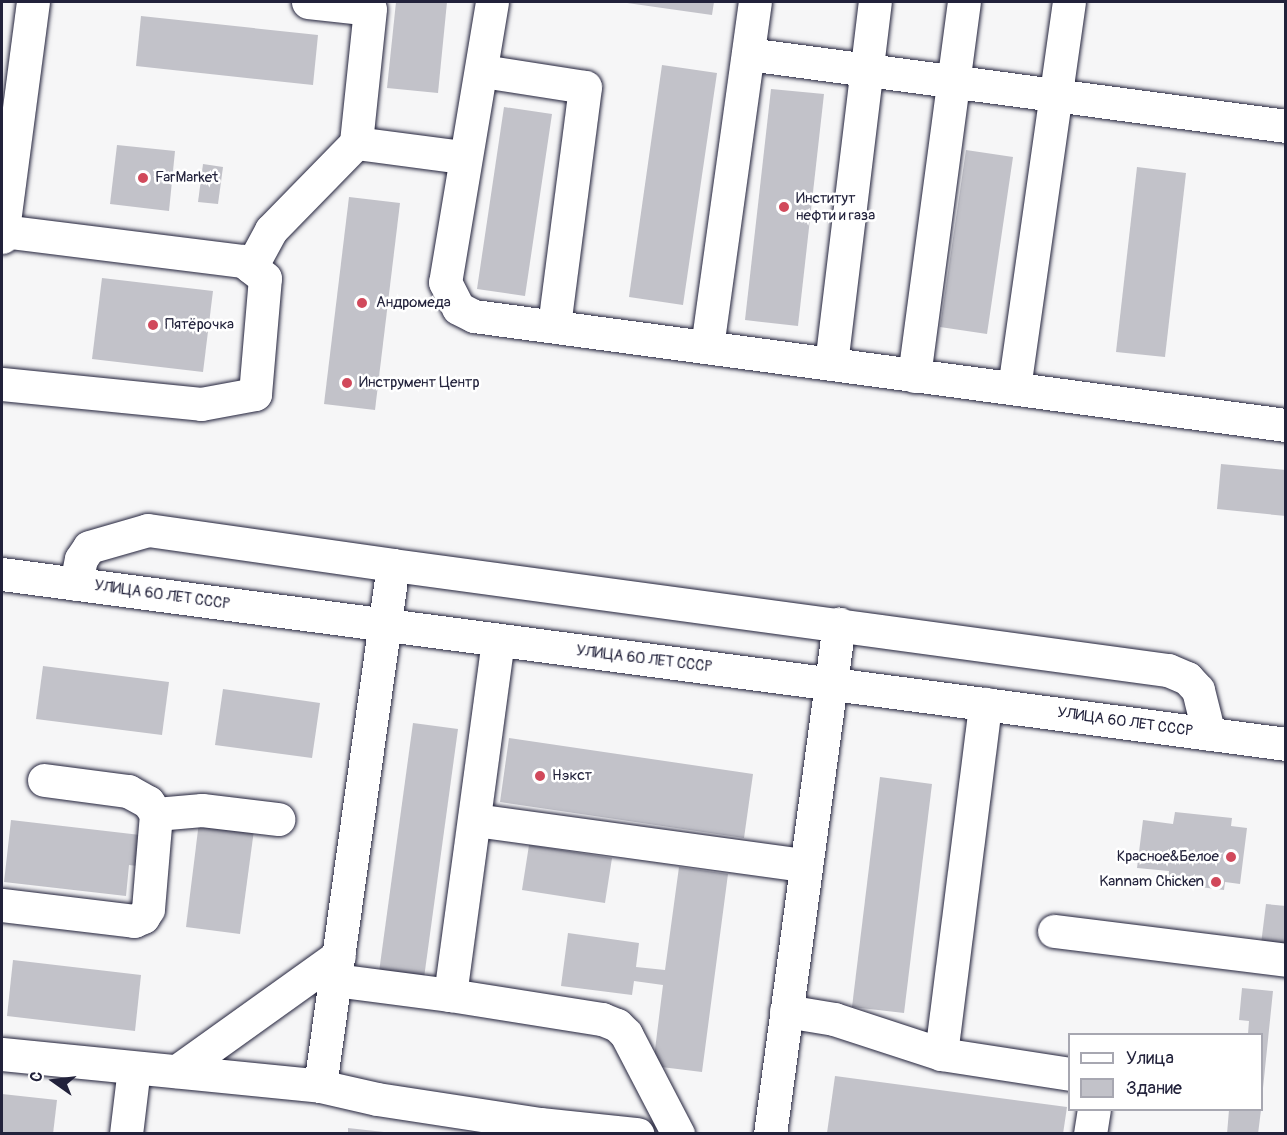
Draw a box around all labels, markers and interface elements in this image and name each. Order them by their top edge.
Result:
place label: FarMarket [155,169,218,187]
marker: FarMarket [136,171,150,185]
place label: Институт нефти и газа [796,189,875,224]
marker: Институт нефти и газа [777,200,791,214]
marker: Андромеда [353,294,371,312]
place label: Андромеда [376,294,451,312]
place label: Пятёрочка [165,316,234,334]
marker: Пятёрочка [146,318,160,332]
place label: Инструмент Центр [359,374,479,392]
marker: Инструмент Центр [340,376,354,390]
street label: УЛИЦА 60 ЛЕТ СССР [93,577,231,613]
street label: УЛИЦА 60 ЛЕТ СССР [575,642,713,676]
street label: УЛИЦА 60 ЛЕТ СССР [1056,704,1194,740]
place label: Нэкст [552,767,592,785]
marker: Нэкст [533,769,547,783]
place label: Красное&Белое [1117,848,1219,866]
marker: Красное&Белое [1224,850,1238,864]
place label: Kannam Chicken [1099,873,1204,891]
marker: Kannam Chicken [1209,875,1223,889]
legend [1068,1033,1263,1111]
text: Улица [1126,1047,1174,1070]
north arrow [24,1051,84,1111]
text: С [26,1069,47,1084]
text: Здание [1126,1077,1182,1100]

